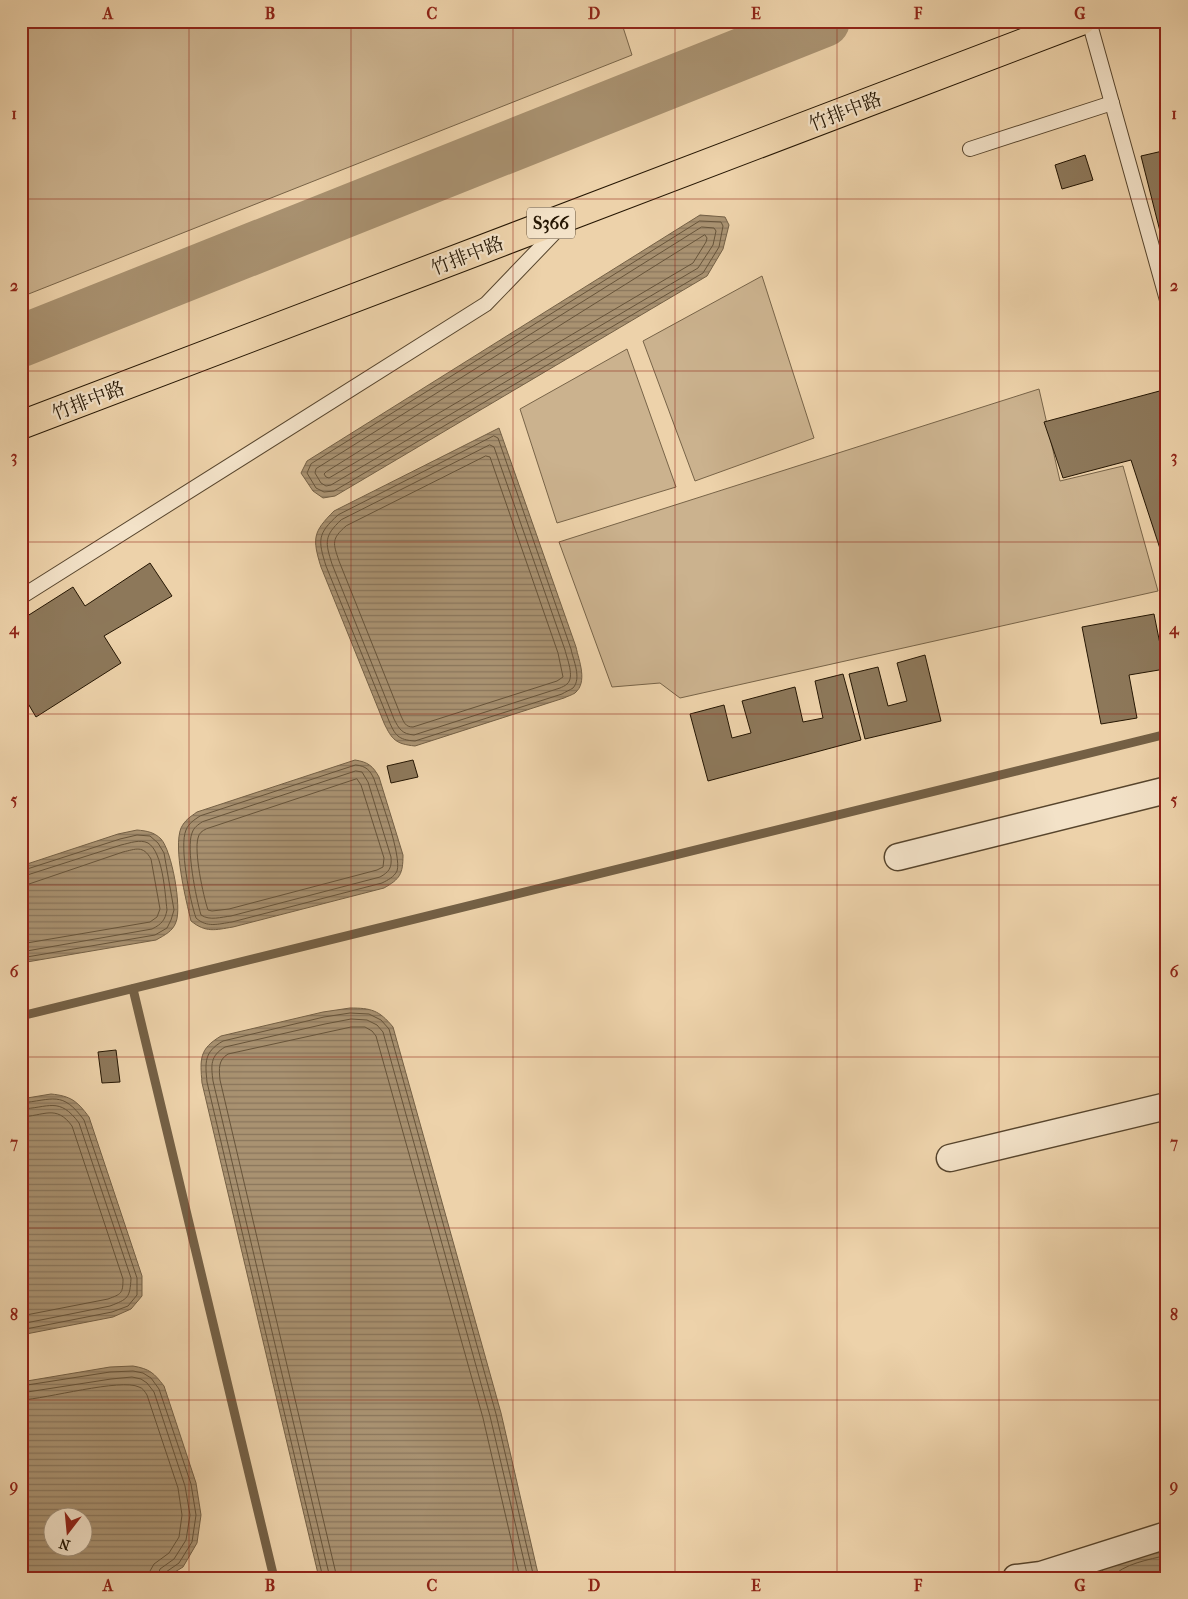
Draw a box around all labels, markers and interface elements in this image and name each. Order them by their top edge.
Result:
text: A [102,4,114,23]
text: B [265,4,275,23]
text: C [427,4,438,23]
text: D [588,4,600,23]
text: E [751,4,761,23]
text: F [913,4,923,23]
text: G [1074,4,1086,23]
street label: 竹排中路 [806,88,885,136]
text: 1 [11,104,17,123]
text: 1 [1171,104,1177,123]
road number: S366 [527,208,575,238]
street label: 竹排中路 [428,232,507,280]
text: 2 [10,276,18,295]
text: 2 [1170,276,1178,295]
street label: 竹排中路 [49,377,128,425]
text: 3 [11,447,17,467]
text: 3 [1171,447,1177,467]
text: 4 [8,619,20,639]
text: 4 [1168,619,1180,639]
text: 5 [11,790,18,809]
text: 5 [1171,790,1178,809]
text: 6 [10,962,19,981]
text: 6 [1170,962,1179,981]
text: 7 [9,1133,18,1152]
text: 7 [1169,1133,1178,1152]
text: 8 [10,1305,18,1324]
text: 8 [1170,1305,1178,1324]
text: 9 [9,1476,18,1496]
text: 9 [1169,1476,1178,1496]
north arrow [42,1506,92,1556]
text: N [57,1534,72,1554]
text: A [102,1576,114,1595]
text: B [265,1576,275,1595]
text: C [427,1576,438,1595]
text: D [588,1576,600,1595]
text: E [751,1576,761,1595]
text: F [913,1576,923,1595]
text: G [1074,1576,1086,1595]

